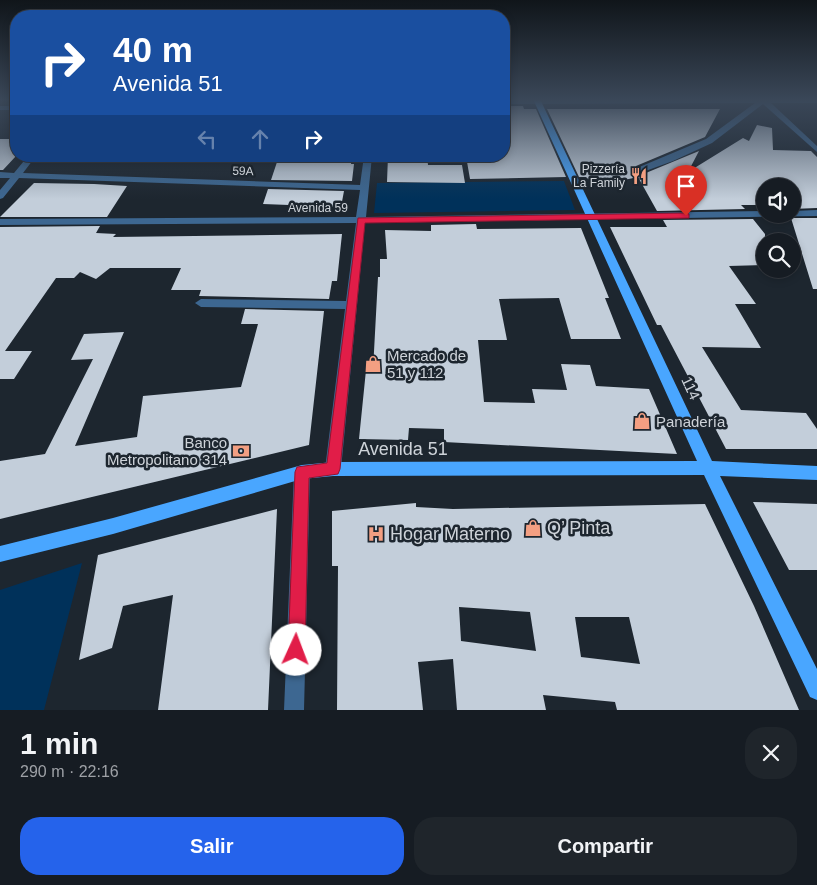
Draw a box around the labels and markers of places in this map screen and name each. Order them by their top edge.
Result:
place label: Pizzería La Family [573,162,625,190]
pin [665,165,707,216]
restaurant icon: Pizzería La Family [629,166,649,186]
place label: Mercado de 51 y 112 [387,347,466,381]
shop icon: Mercado de 51 y 112 [363,354,383,374]
shop icon: Panadería [632,411,652,431]
place label: Panadería [656,413,726,430]
place label: Banco Metropolitano 314 [107,434,227,468]
bank icon: Banco Metropolitano 314 [231,441,251,461]
shop icon: Q’ Pinta [523,518,543,538]
place label: Q’ Pinta [547,518,611,538]
hospital icon: Hogar Materno [366,524,386,544]
place label: Hogar Materno [390,524,510,544]

